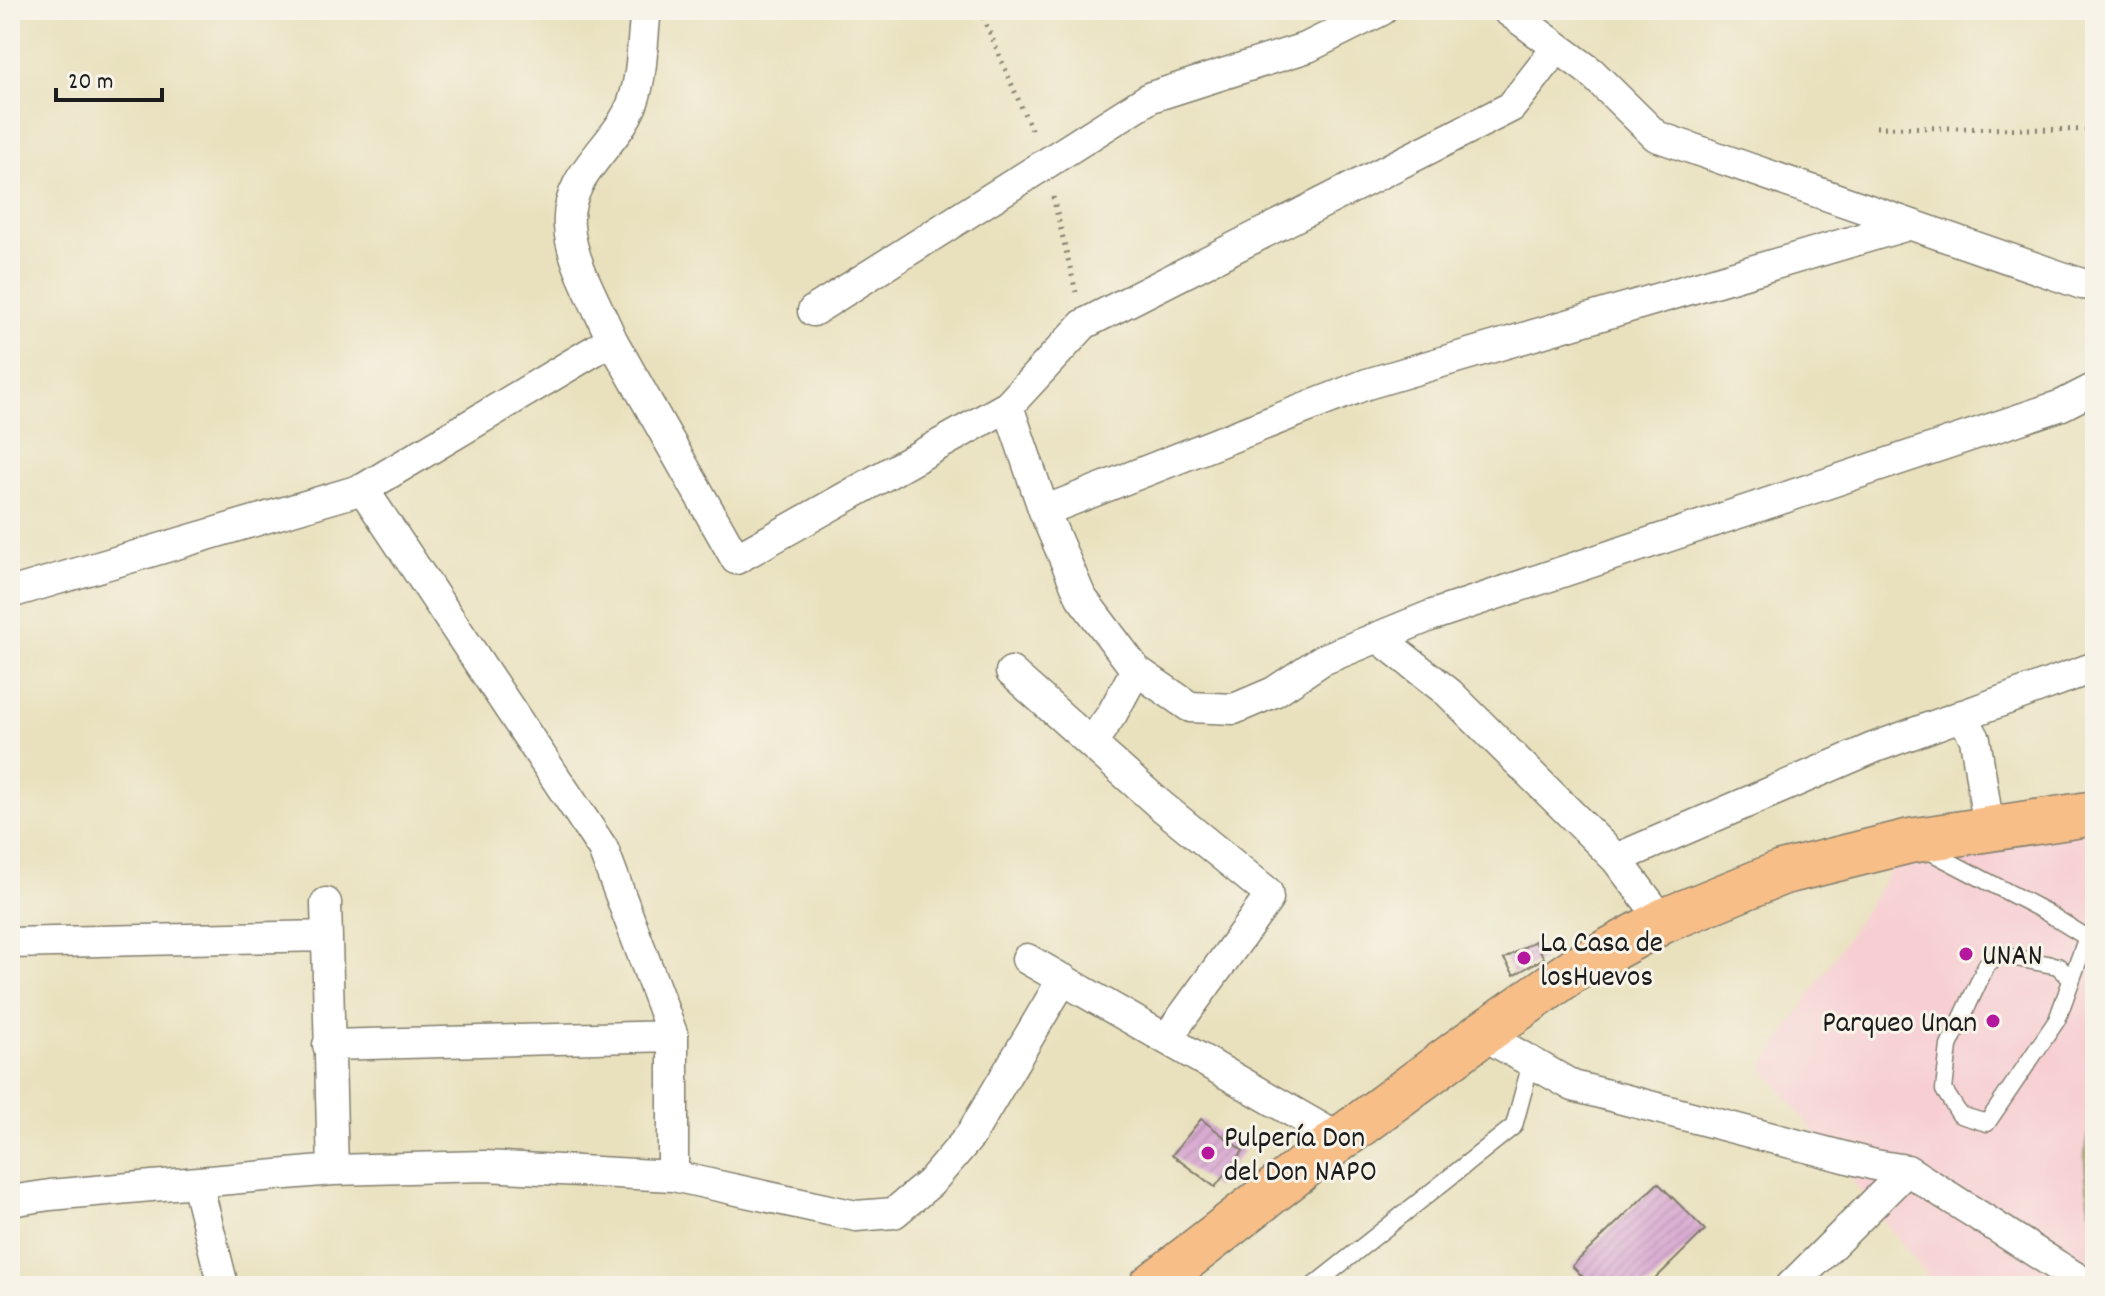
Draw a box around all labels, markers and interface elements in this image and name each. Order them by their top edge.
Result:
scale bar [56,52,162,102]
text: 20 m [68,66,114,100]
place label: La Casa de losHuevos [1540,924,1663,1001]
place label: UNAN [1982,937,2042,980]
marker: UNAN [1957,945,1975,963]
marker: La Casa de losHuevos [1515,949,1533,967]
place label: Parqueo Unan [1822,1004,1977,1047]
marker: Parqueo Unan [1984,1012,2002,1030]
place label: Pulpería Don del Don NAPO [1224,1119,1377,1196]
marker: Pulpería Don del Don NAPO [1199,1144,1217,1162]

